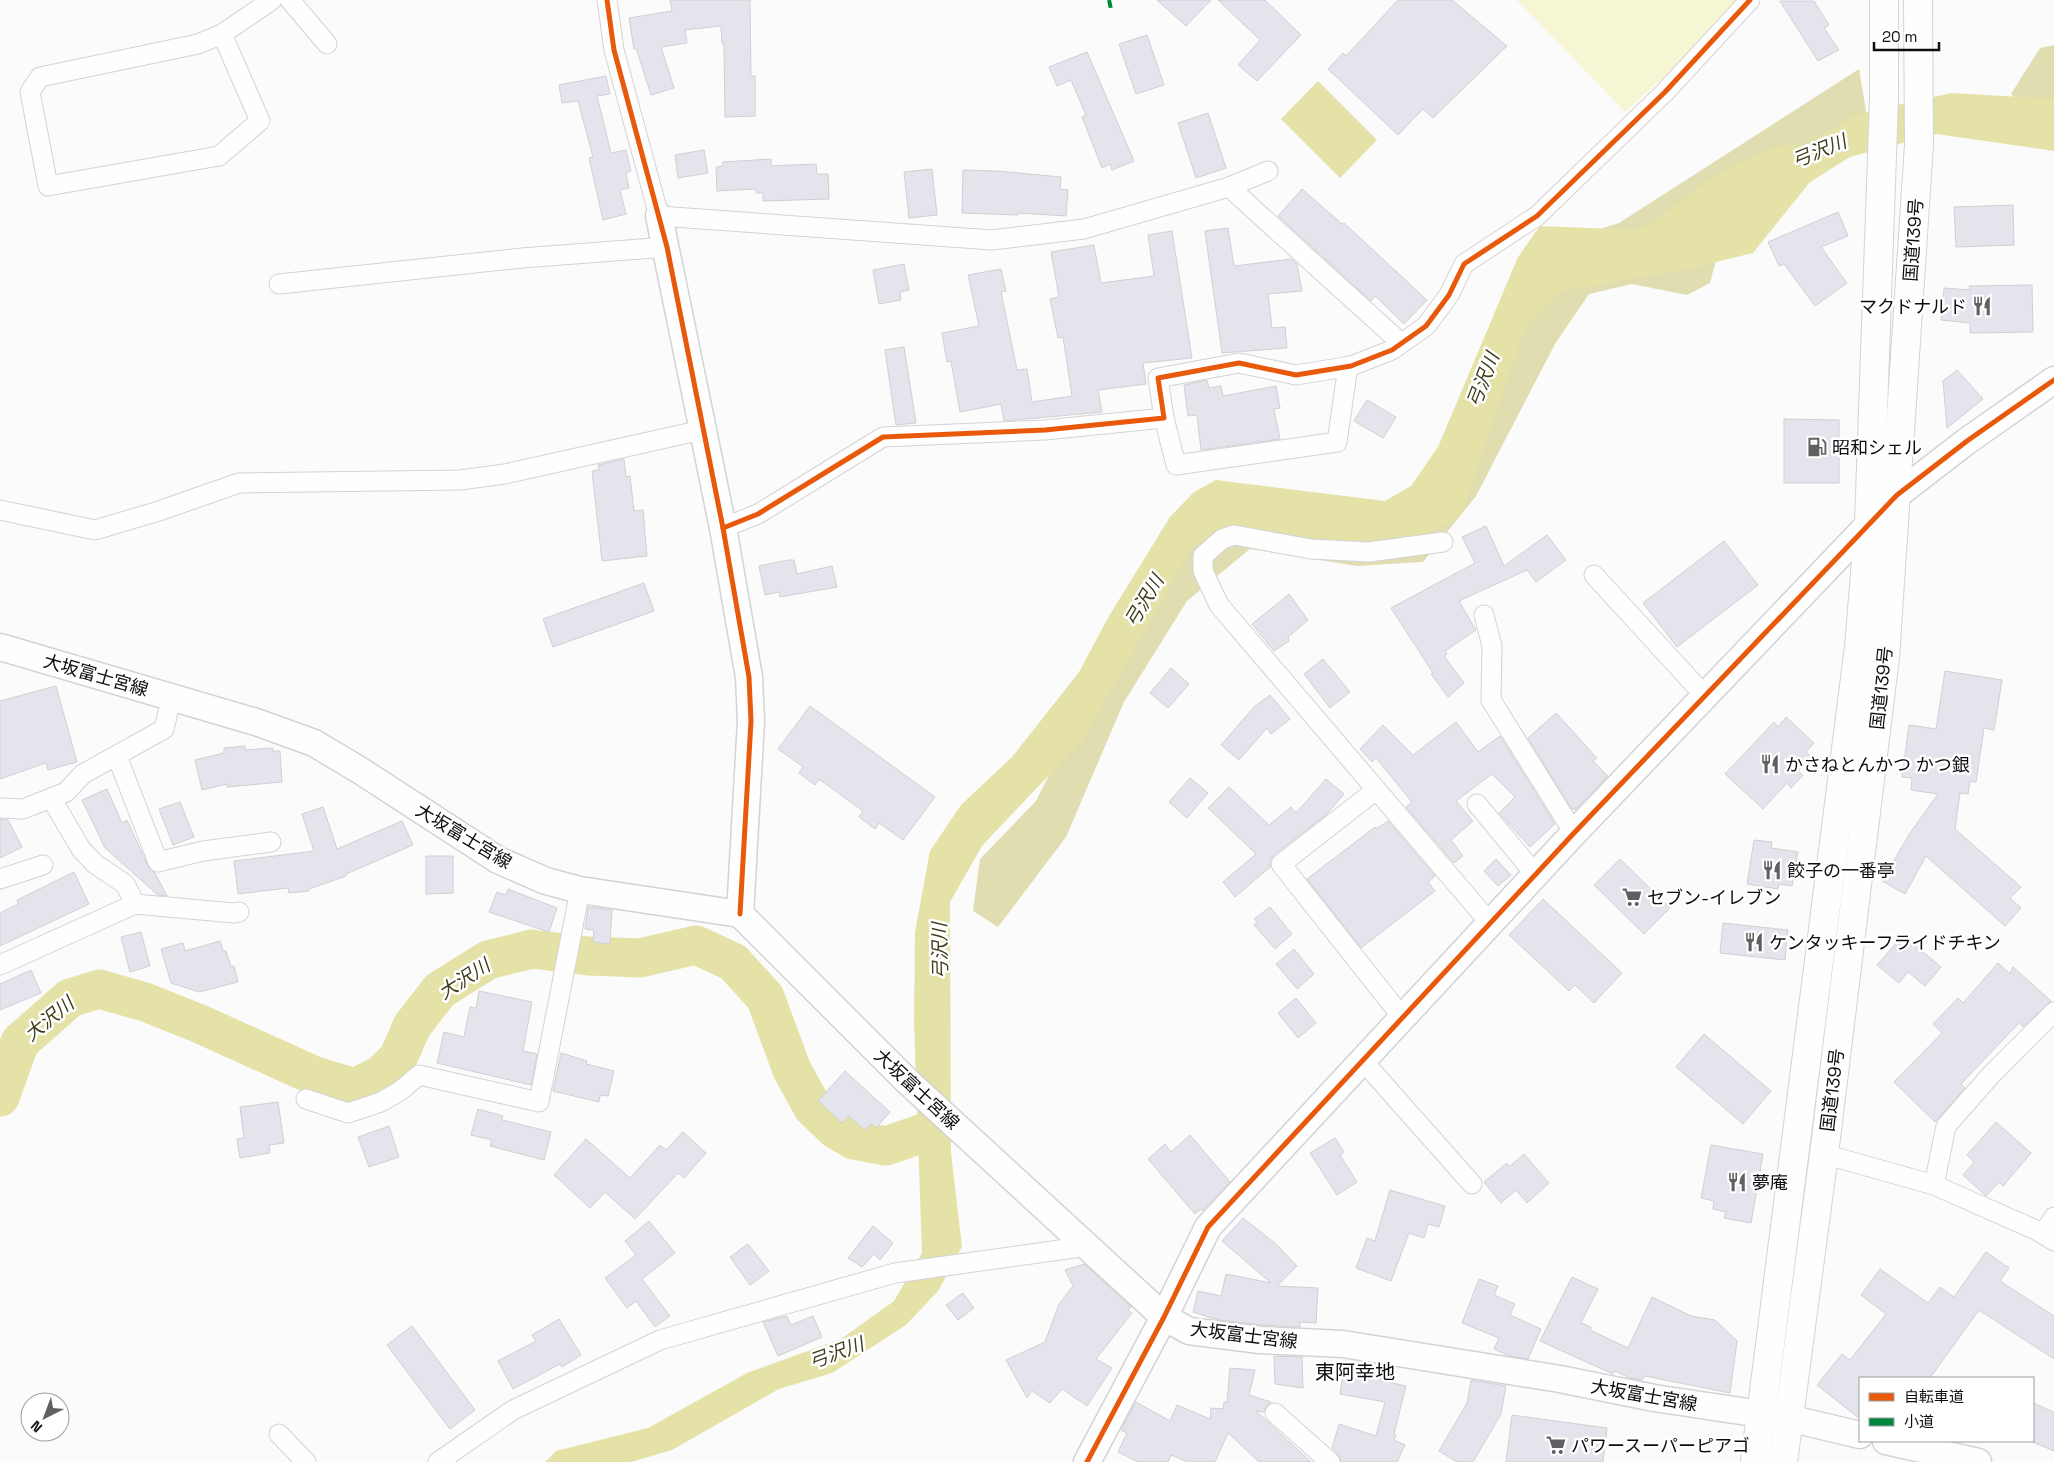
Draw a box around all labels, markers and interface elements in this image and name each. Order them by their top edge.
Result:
scale bar [1874,20,1939,52]
text: 20 m [1882,27,1917,46]
water label: 弓沢川 [1788,128,1852,173]
street label: 国道139号 [1899,198,1927,282]
place label: マクドナルド [1859,295,1967,318]
restaurant icon: マクドナルド [1971,295,1993,317]
water label: 弓沢川 [1461,347,1506,411]
fuel station icon: 昭和シェル [1806,436,1828,458]
place label: 昭和シェル [1832,436,1922,459]
water label: 弓沢川 [1119,568,1170,632]
street label: 国道139号 [1865,645,1897,731]
street label: 大坂富士宮線 [41,649,151,701]
restaurant icon: かさねとんかつ かつ銀 [1759,753,1781,775]
place label: かさねとんかつ かつ銀 [1785,753,1970,776]
street label: 大坂富士宮線 [412,798,516,874]
restaurant icon: 餃子の一番亭 [1761,859,1783,881]
place label: 餃子の一番亭 [1787,859,1895,882]
supermarket icon: セブン-イレブン [1621,886,1643,908]
place label: セブン-イレブン [1647,886,1781,909]
water label: 弓沢川 [927,920,953,980]
restaurant icon: ケンタッキーフライドチキン [1743,931,1765,953]
place label: ケンタッキーフライドチキン [1769,931,2001,954]
water label: 大沢川 [433,952,496,1005]
water label: 大沢川 [19,990,81,1047]
street label: 大坂富士宮線 [870,1044,964,1134]
street label: 国道139号 [1816,1047,1848,1133]
restaurant icon: 夢庵 [1726,1171,1748,1193]
place label: 夢庵 [1752,1171,1788,1194]
street label: 大坂富士宮線 [1189,1317,1299,1353]
water label: 弓沢川 [805,1331,869,1374]
district label: 東阿幸地 [1315,1359,1395,1385]
street label: 大坂富士宮線 [1589,1374,1699,1416]
legend [1859,1377,2034,1442]
text: 自転車道 [1904,1387,1964,1406]
north arrow [20,1392,70,1442]
text: 小道 [1904,1412,1934,1431]
text: N [27,1417,46,1436]
supermarket icon: パワースーパーピアゴ [1545,1434,1567,1456]
place label: パワースーパーピアゴ [1571,1434,1750,1457]

